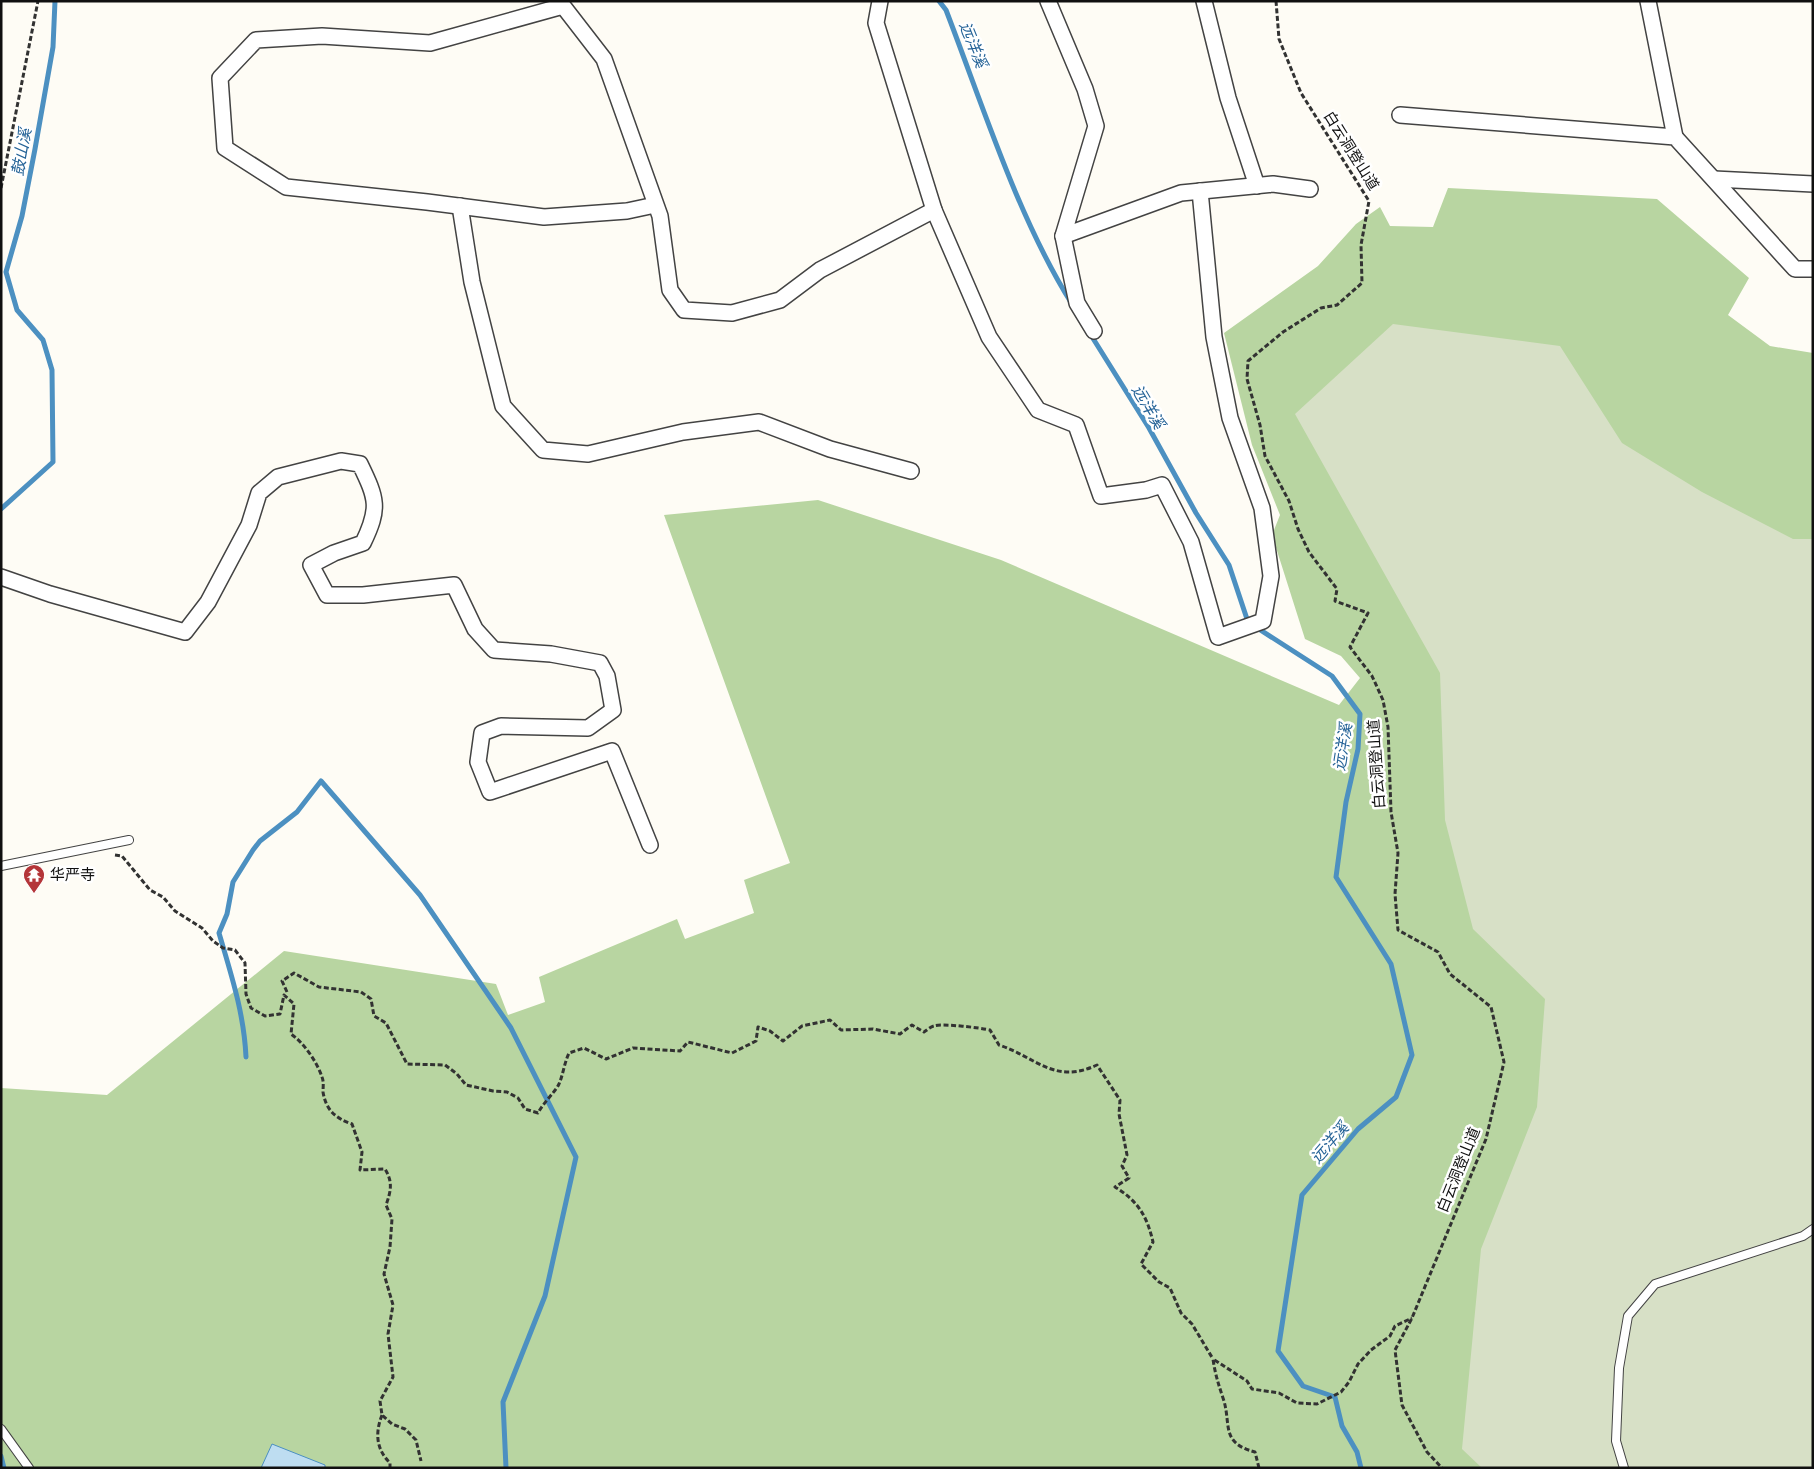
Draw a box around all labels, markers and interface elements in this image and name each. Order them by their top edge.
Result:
water label: 远洋溪 [953,18,994,74]
street label: 白云洞登山道 [1317,107,1385,195]
water label: 鼓山溪 [6,124,38,178]
water label: 远洋溪 [1125,380,1172,435]
street label: 白云洞登山道 [1362,718,1392,810]
water label: 远洋溪 [1327,719,1359,773]
temple icon: 华严寺 [22,863,46,894]
place label: 华严寺 [50,864,95,887]
water label: 远洋溪 [1305,1116,1356,1169]
street label: 白云洞登山道 [1431,1124,1487,1216]

